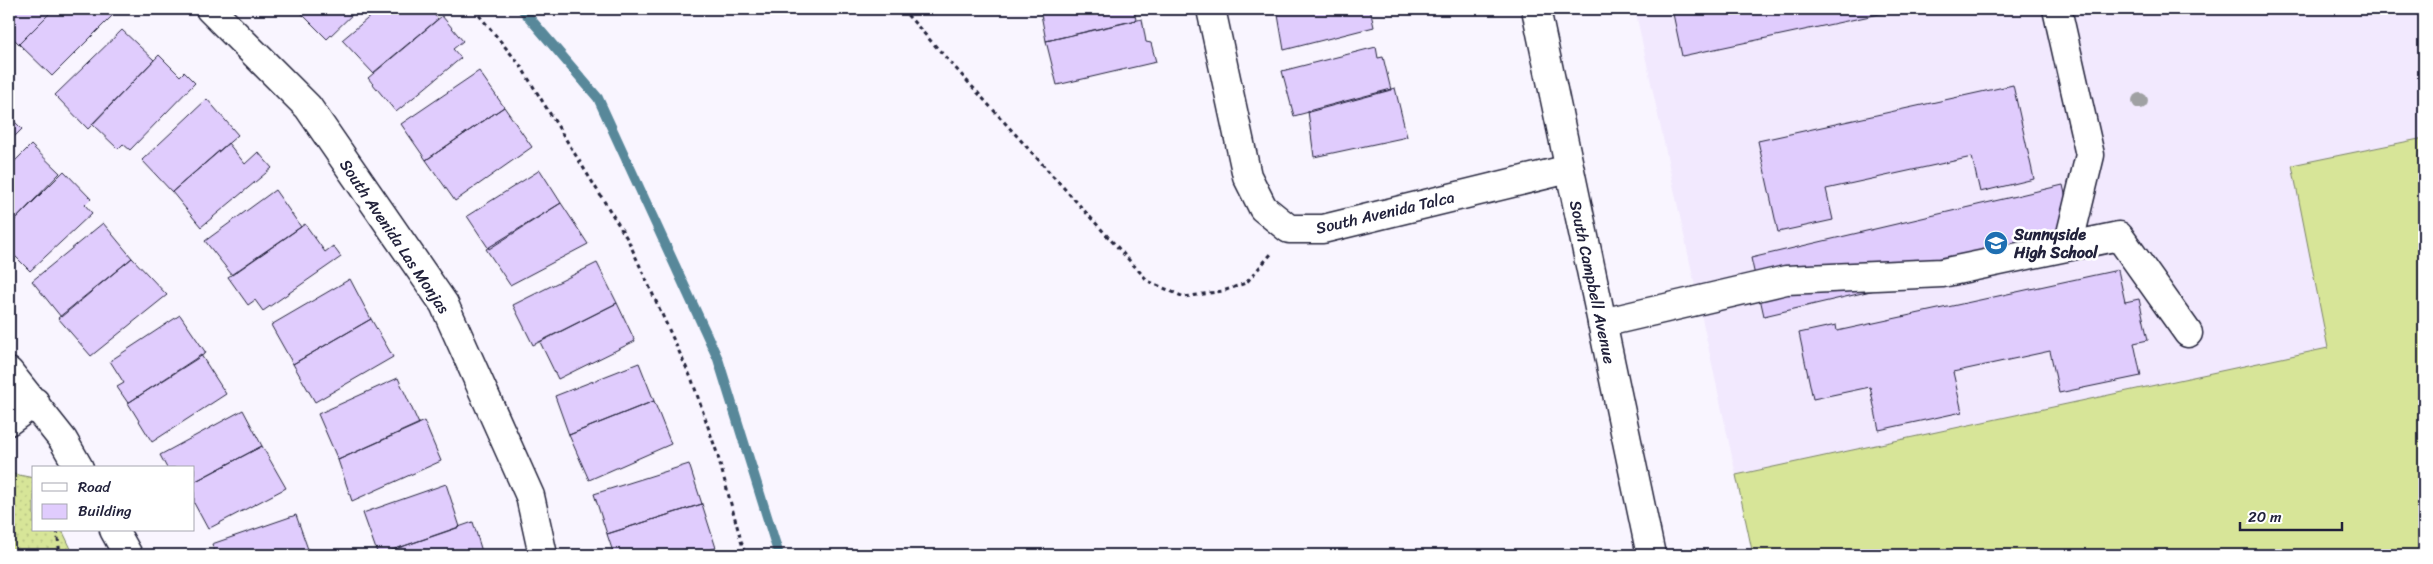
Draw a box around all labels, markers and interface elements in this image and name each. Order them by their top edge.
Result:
street label: South Avenida Las Monjas [332,153,458,320]
street label: South Avenida Talca [1313,182,1457,243]
street label: South Campbell Avenue [1561,198,1624,367]
place label: Sunnyside High School [2013,220,2099,267]
school or university icon: Sunnyside High School [1983,230,2009,256]
legend [32,466,195,532]
text: Road [78,474,111,500]
text: Building [78,498,132,524]
scale bar [2240,499,2343,531]
text: 20 m [2248,504,2282,530]

